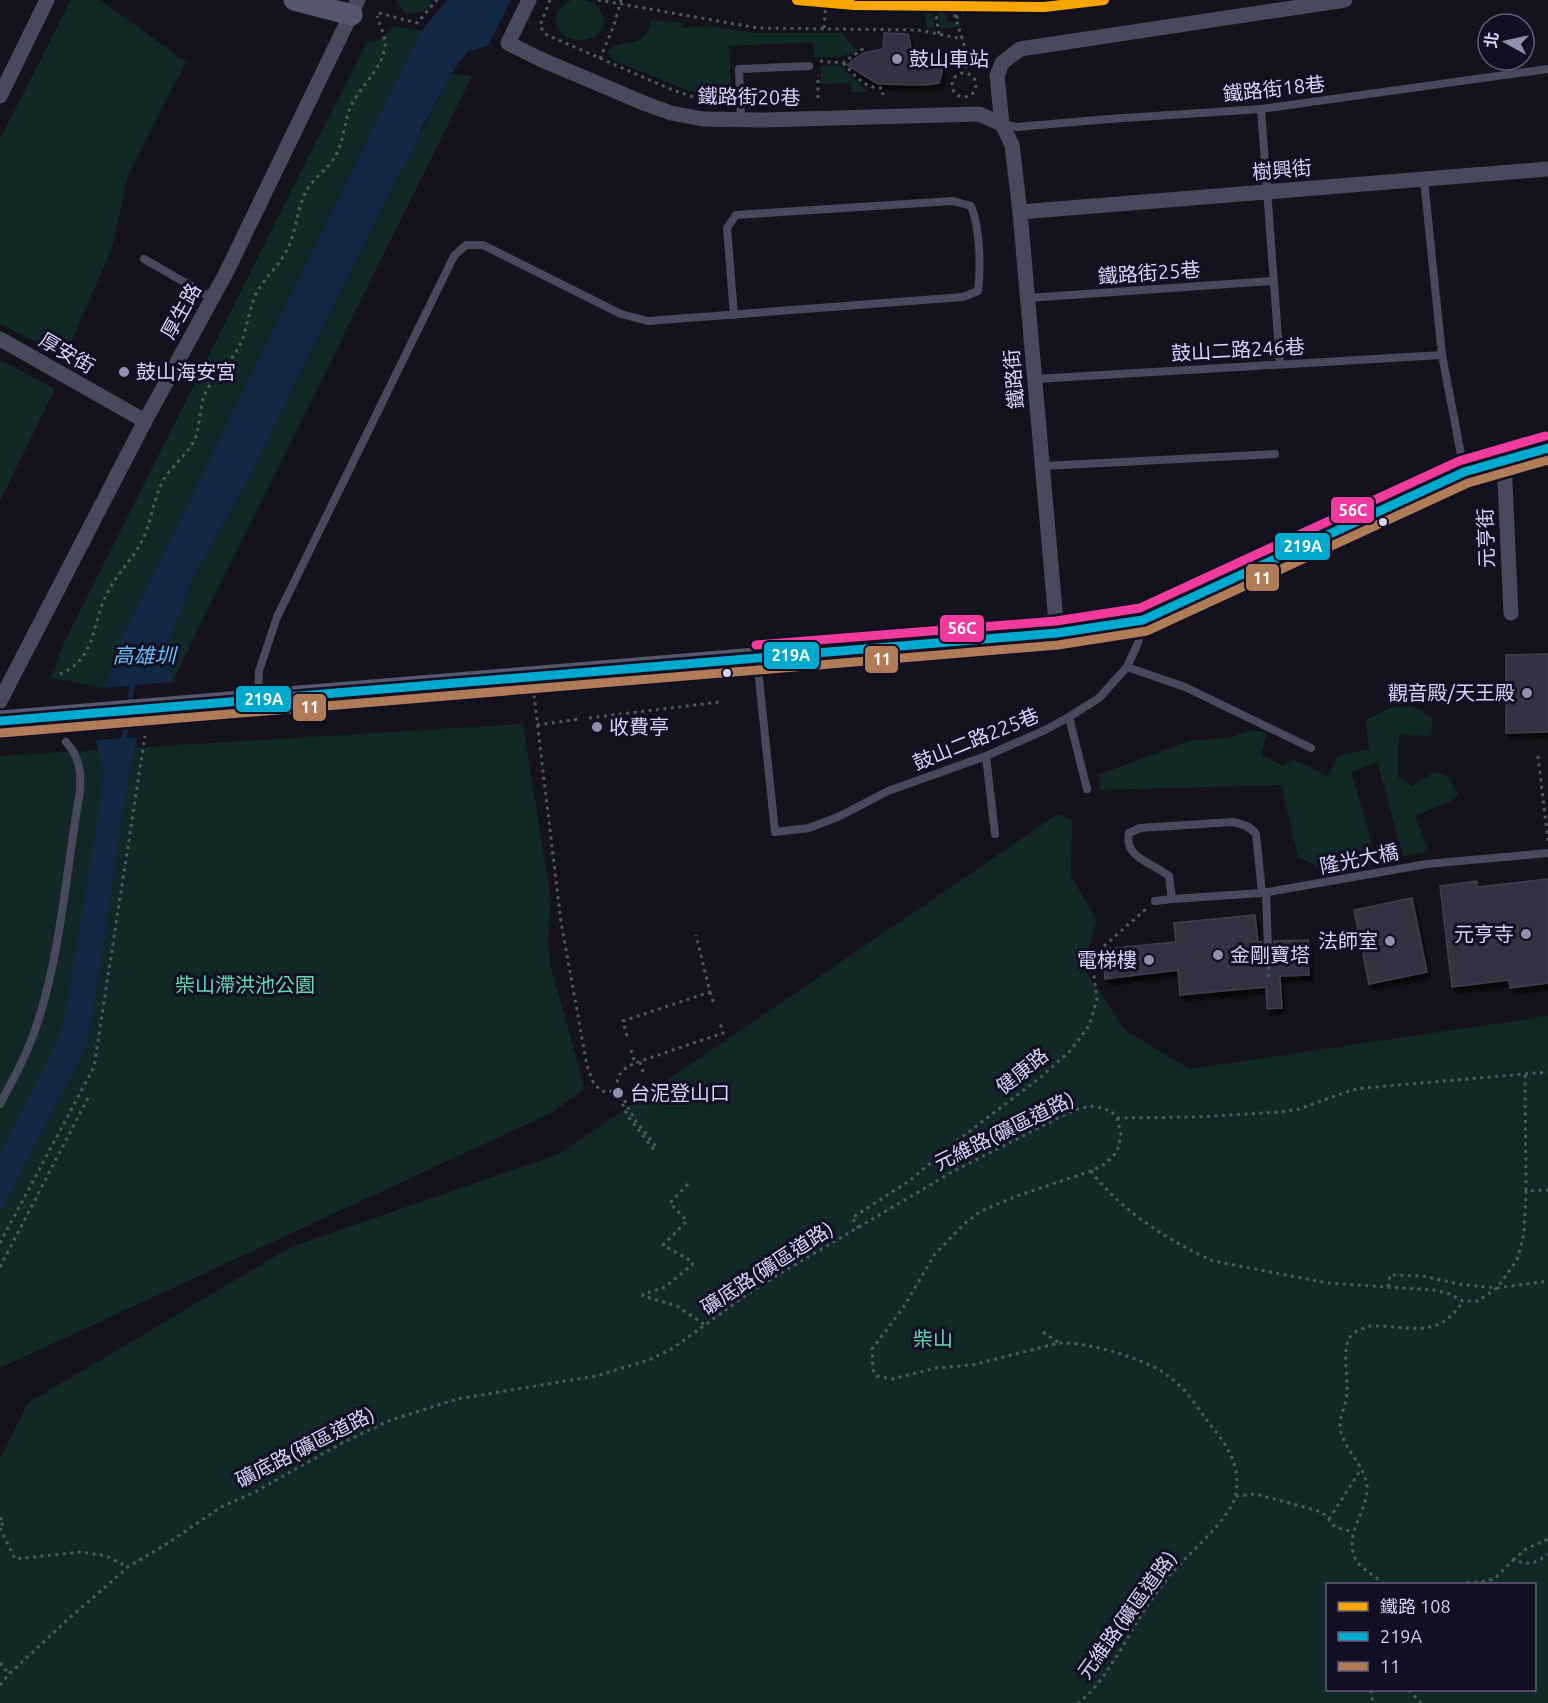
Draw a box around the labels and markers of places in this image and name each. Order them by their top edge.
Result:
place label: 鼓山車站 [909,47,989,70]
marker: 鼓山車站 [890,52,904,66]
place label: 鼓山海安宮 [136,360,236,383]
marker: 鼓山海安宮 [117,365,131,379]
unlabelled marker [1377,516,1389,528]
unlabelled marker [721,667,733,679]
place label: 觀音殿/天王殿 [1388,681,1515,704]
marker: 觀音殿/天王殿 [1520,686,1534,700]
place label: 收費亭 [609,715,669,738]
marker: 收費亭 [590,720,604,734]
place label: 元亨寺 [1454,922,1514,945]
marker: 元亨寺 [1519,927,1533,941]
place label: 法師室 [1318,929,1378,952]
marker: 法師室 [1383,934,1397,948]
place label: 金剛寶塔 [1230,943,1310,966]
place label: 電梯樓 [1077,948,1137,971]
marker: 金剛寶塔 [1211,948,1225,962]
marker: 電梯樓 [1142,953,1156,967]
place label: 台泥登山口 [630,1081,730,1104]
marker: 台泥登山口 [611,1086,625,1100]

